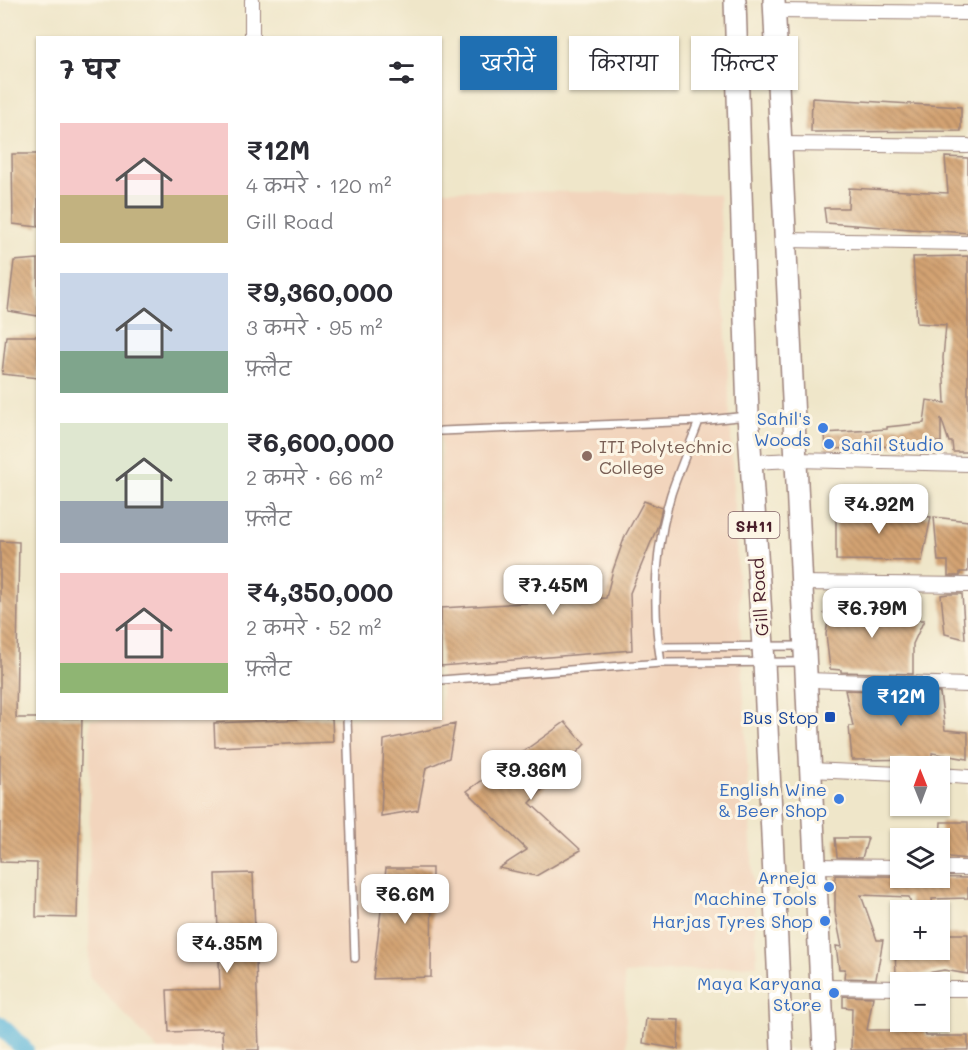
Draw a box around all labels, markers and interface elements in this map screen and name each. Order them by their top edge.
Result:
chip: खरीदें [460,36,557,90]
chip: किराया [569,36,679,90]
chip: फ़िल्टर [691,36,798,90]
text: 7 घर [60,52,118,86]
icon: filters [385,56,418,89]
text: ₹12M [246,133,310,167]
icon: home [108,147,180,219]
text: 4 कमरे · 120 m² [246,172,392,198]
text: Gill Road [246,208,333,234]
text: ₹9,360,000 [246,275,393,309]
icon: home [108,297,180,369]
text: 3 कमरे · 95 m² [246,314,383,340]
text: फ़्लैट [246,355,292,381]
place label: Sahil's Woods [754,406,811,451]
marker: Sahil's Woods [816,421,830,435]
text: ₹6,600,000 [246,425,394,459]
place label: Sahil Studio [841,432,944,456]
place label: ITI Polytechnic College [599,434,732,479]
marker: Sahil Studio [822,437,836,451]
icon: home [108,447,180,519]
marker: ITI Polytechnic College [580,449,594,463]
text: 2 कमरे · 66 m² [246,464,383,490]
pin: ₹4.92M [830,484,928,535]
text: ₹4.92M [843,490,915,516]
text: फ़्लैट [246,505,292,531]
road number: SH11 [728,512,780,538]
street label: Gill Road [744,557,774,637]
pin: ₹7.45M [504,565,602,616]
text: ₹7.45M [517,571,589,597]
text: ₹4,350,000 [246,575,393,609]
pin: ₹6.79M [823,588,921,639]
text: ₹6.79M [837,594,907,620]
icon: home [108,597,180,669]
text: 2 कमरे · 52 m² [246,614,381,640]
text: फ़्लैट [246,655,292,681]
pin: ₹12M [865,676,937,727]
text: ₹12M [876,682,926,708]
place label: Bus Stop [743,705,818,729]
marker: Bus Stop [823,710,837,724]
pin: ₹9.36M [482,750,580,801]
text: ₹9.36M [495,756,567,782]
north arrow [890,756,950,816]
map controls [890,756,950,1032]
place label: English Wine & Beer Shop [718,777,827,822]
marker: English Wine & Beer Shop [832,792,846,806]
button: layers [890,828,950,888]
place label: Arneja Machine Tools [694,865,817,910]
pin: ₹6.6M [363,874,447,925]
text: ₹6.6M [375,880,435,906]
marker: Arneja Machine Tools [822,880,836,894]
button: + [890,900,950,960]
place label: Harjas Tyres Shop [652,909,813,933]
marker: Harjas Tyres Shop [818,914,832,928]
pin: ₹4.35M [178,923,276,974]
text: ₹4.35M [191,929,263,955]
place label: Maya Karyana Store [697,971,822,1016]
button: − [890,972,950,1032]
marker: Maya Karyana Store [827,986,841,1000]

